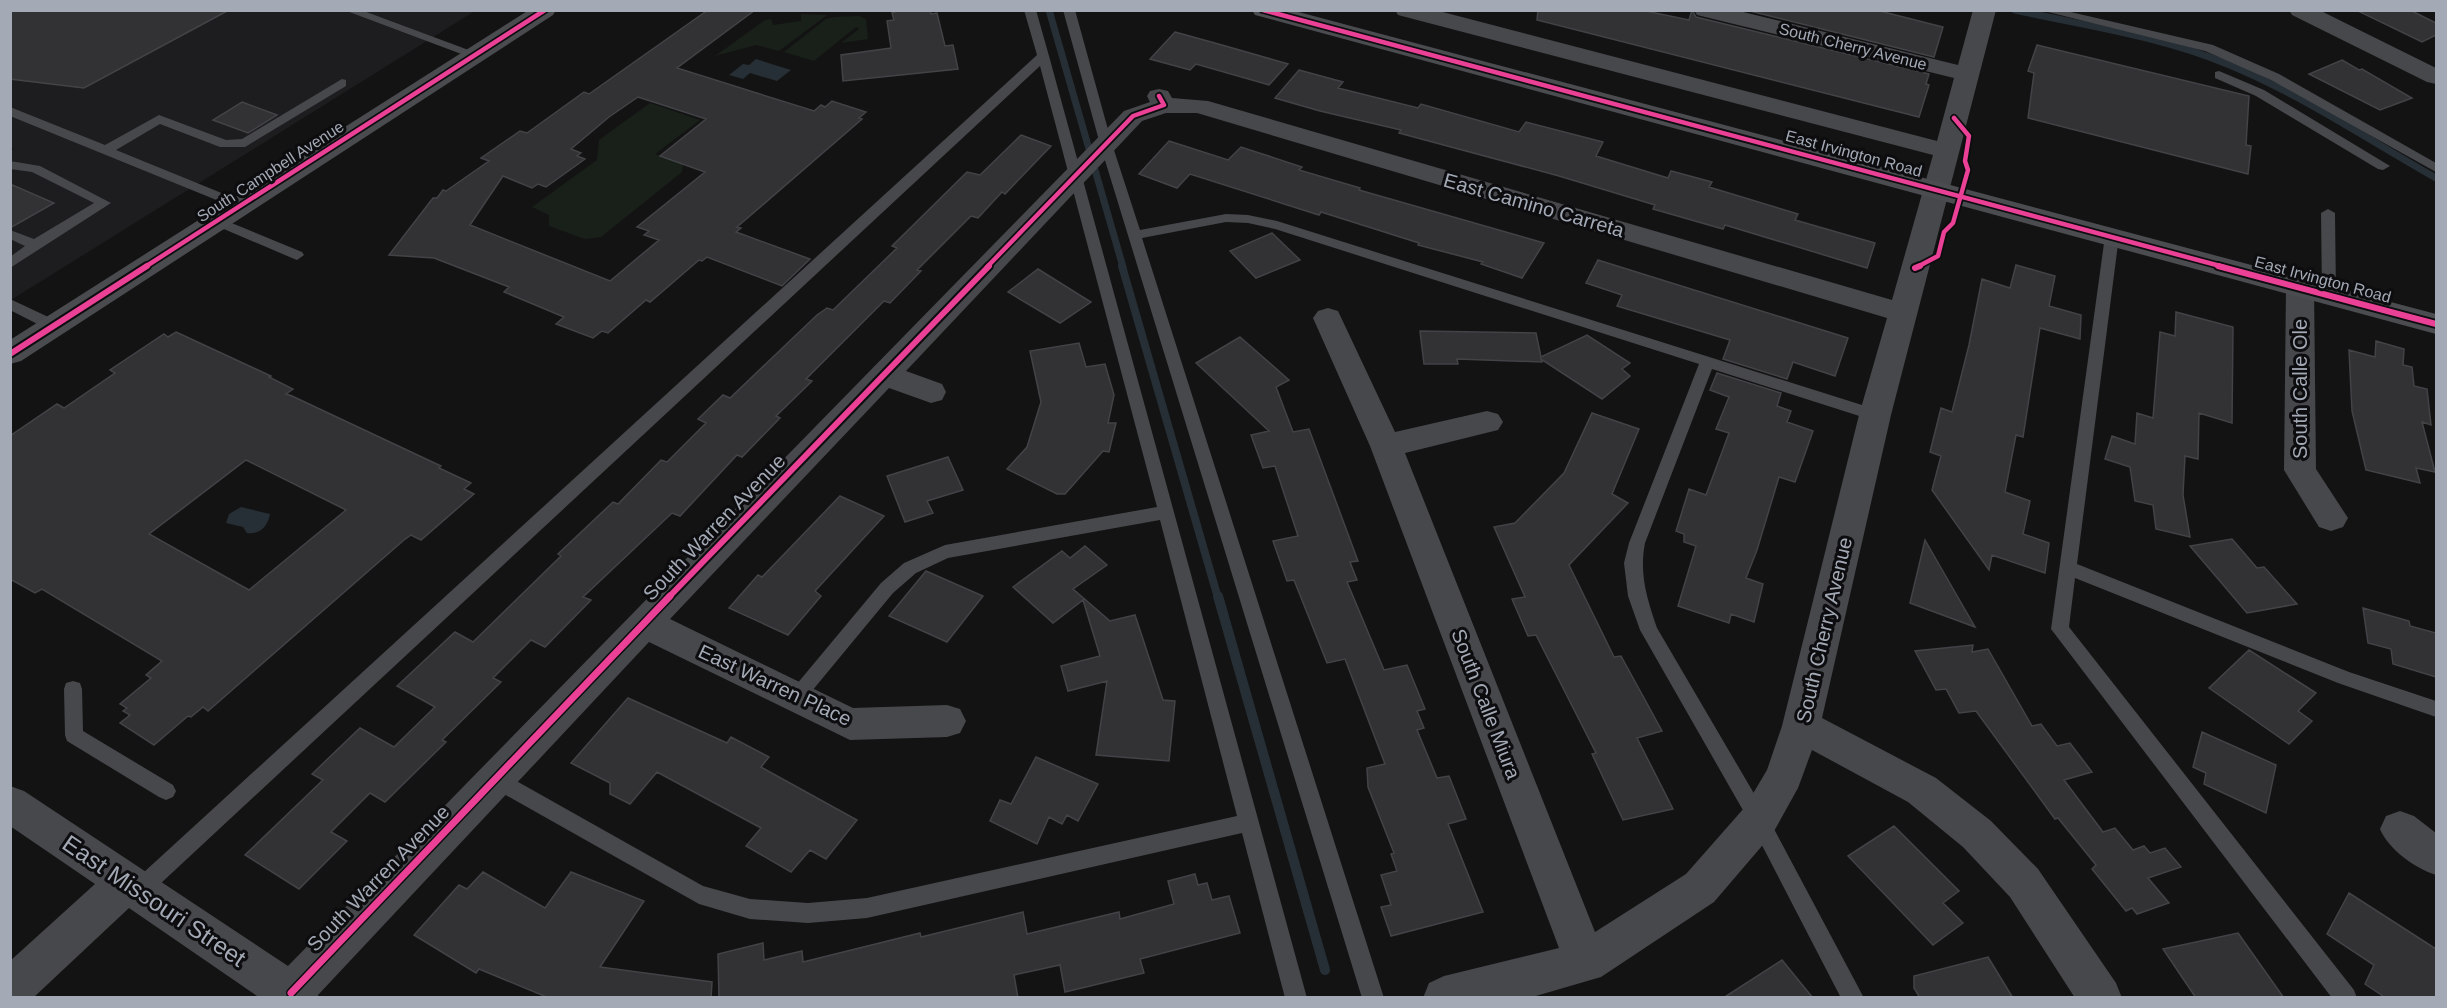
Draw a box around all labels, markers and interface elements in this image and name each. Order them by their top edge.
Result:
street label: South Cherry Avenue [1777,20,1929,73]
street label: South Campbell Avenue [194,118,347,225]
street label: East Irvington Road [1784,127,1924,180]
street label: East Camino Carreta [1441,169,1628,242]
street label: East Irvington Road [2253,253,2393,306]
street label: South Calle Ole [2289,319,2311,459]
street label: South Warren Avenue [639,449,789,605]
street label: South Cherry Avenue [1792,535,1856,725]
street label: South Calle Miura [1447,626,1525,783]
street label: East Warren Place [695,640,855,730]
street label: South Warren Avenue [303,800,453,956]
street label: East Missouri Street [58,829,251,972]

